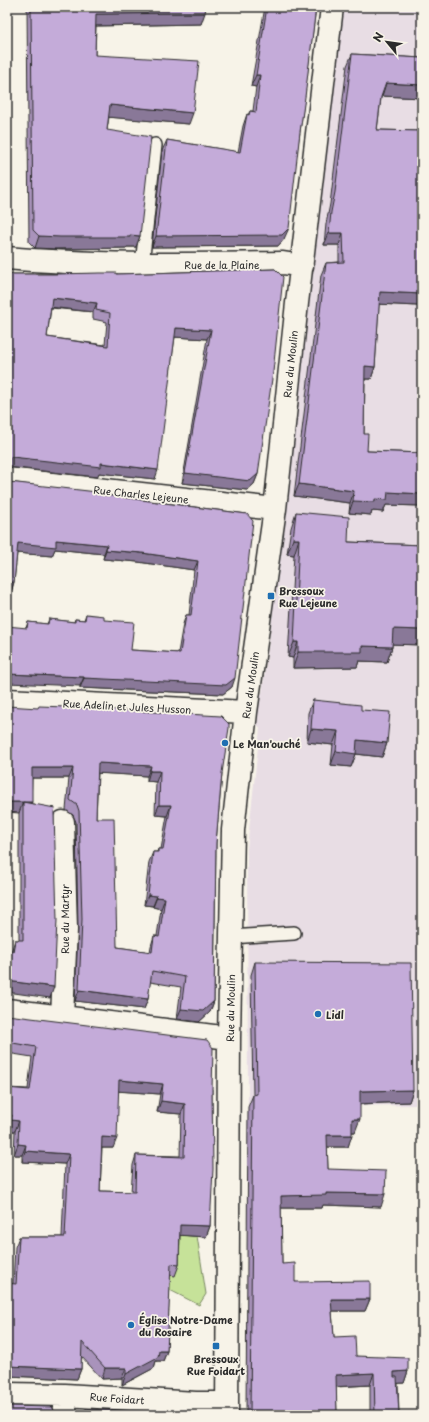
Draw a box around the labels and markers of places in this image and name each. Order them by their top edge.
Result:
place label: Bressoux Rue Lejeune [279,583,338,610]
marker: Bressoux Rue Lejeune [266,591,276,601]
place label: Le Man'ouché [233,736,301,751]
marker: Le Man'ouché [220,738,230,748]
place label: Lidl [326,1007,344,1022]
marker: Lidl [313,1009,323,1019]
place label: Église Notre-Dame du Rosaire [139,1312,233,1339]
marker: Église Notre-Dame du Rosaire [126,1320,136,1330]
marker: Bressoux Rue Foidart [211,1341,221,1351]
place label: Bressoux Rue Foidart [187,1351,245,1378]

